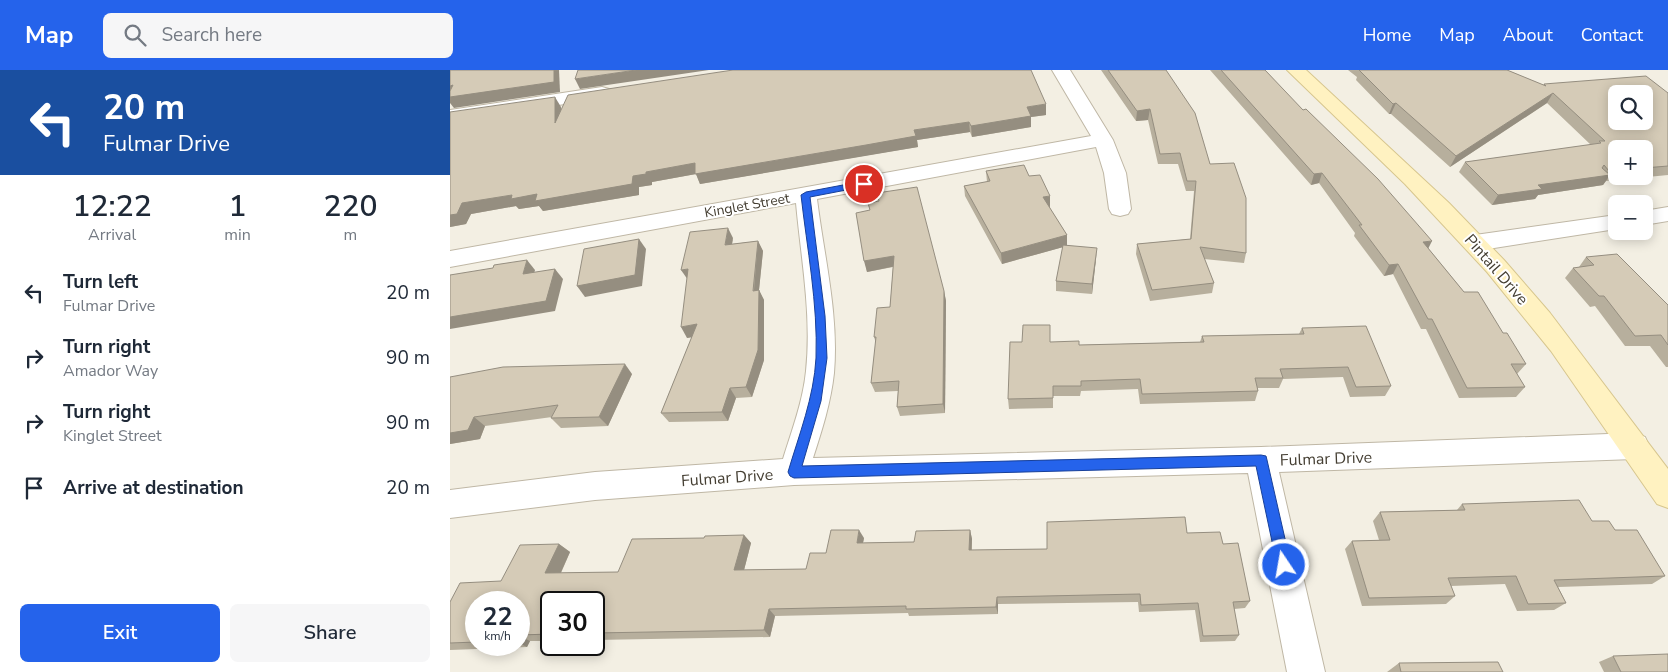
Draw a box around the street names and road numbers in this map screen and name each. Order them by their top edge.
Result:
street label: Kinglet Street [703,189,791,222]
street label: Pintail Drive [1459,229,1533,310]
street label: Fulmar Drive [1280,446,1373,472]
street label: Fulmar Drive [680,464,774,492]

